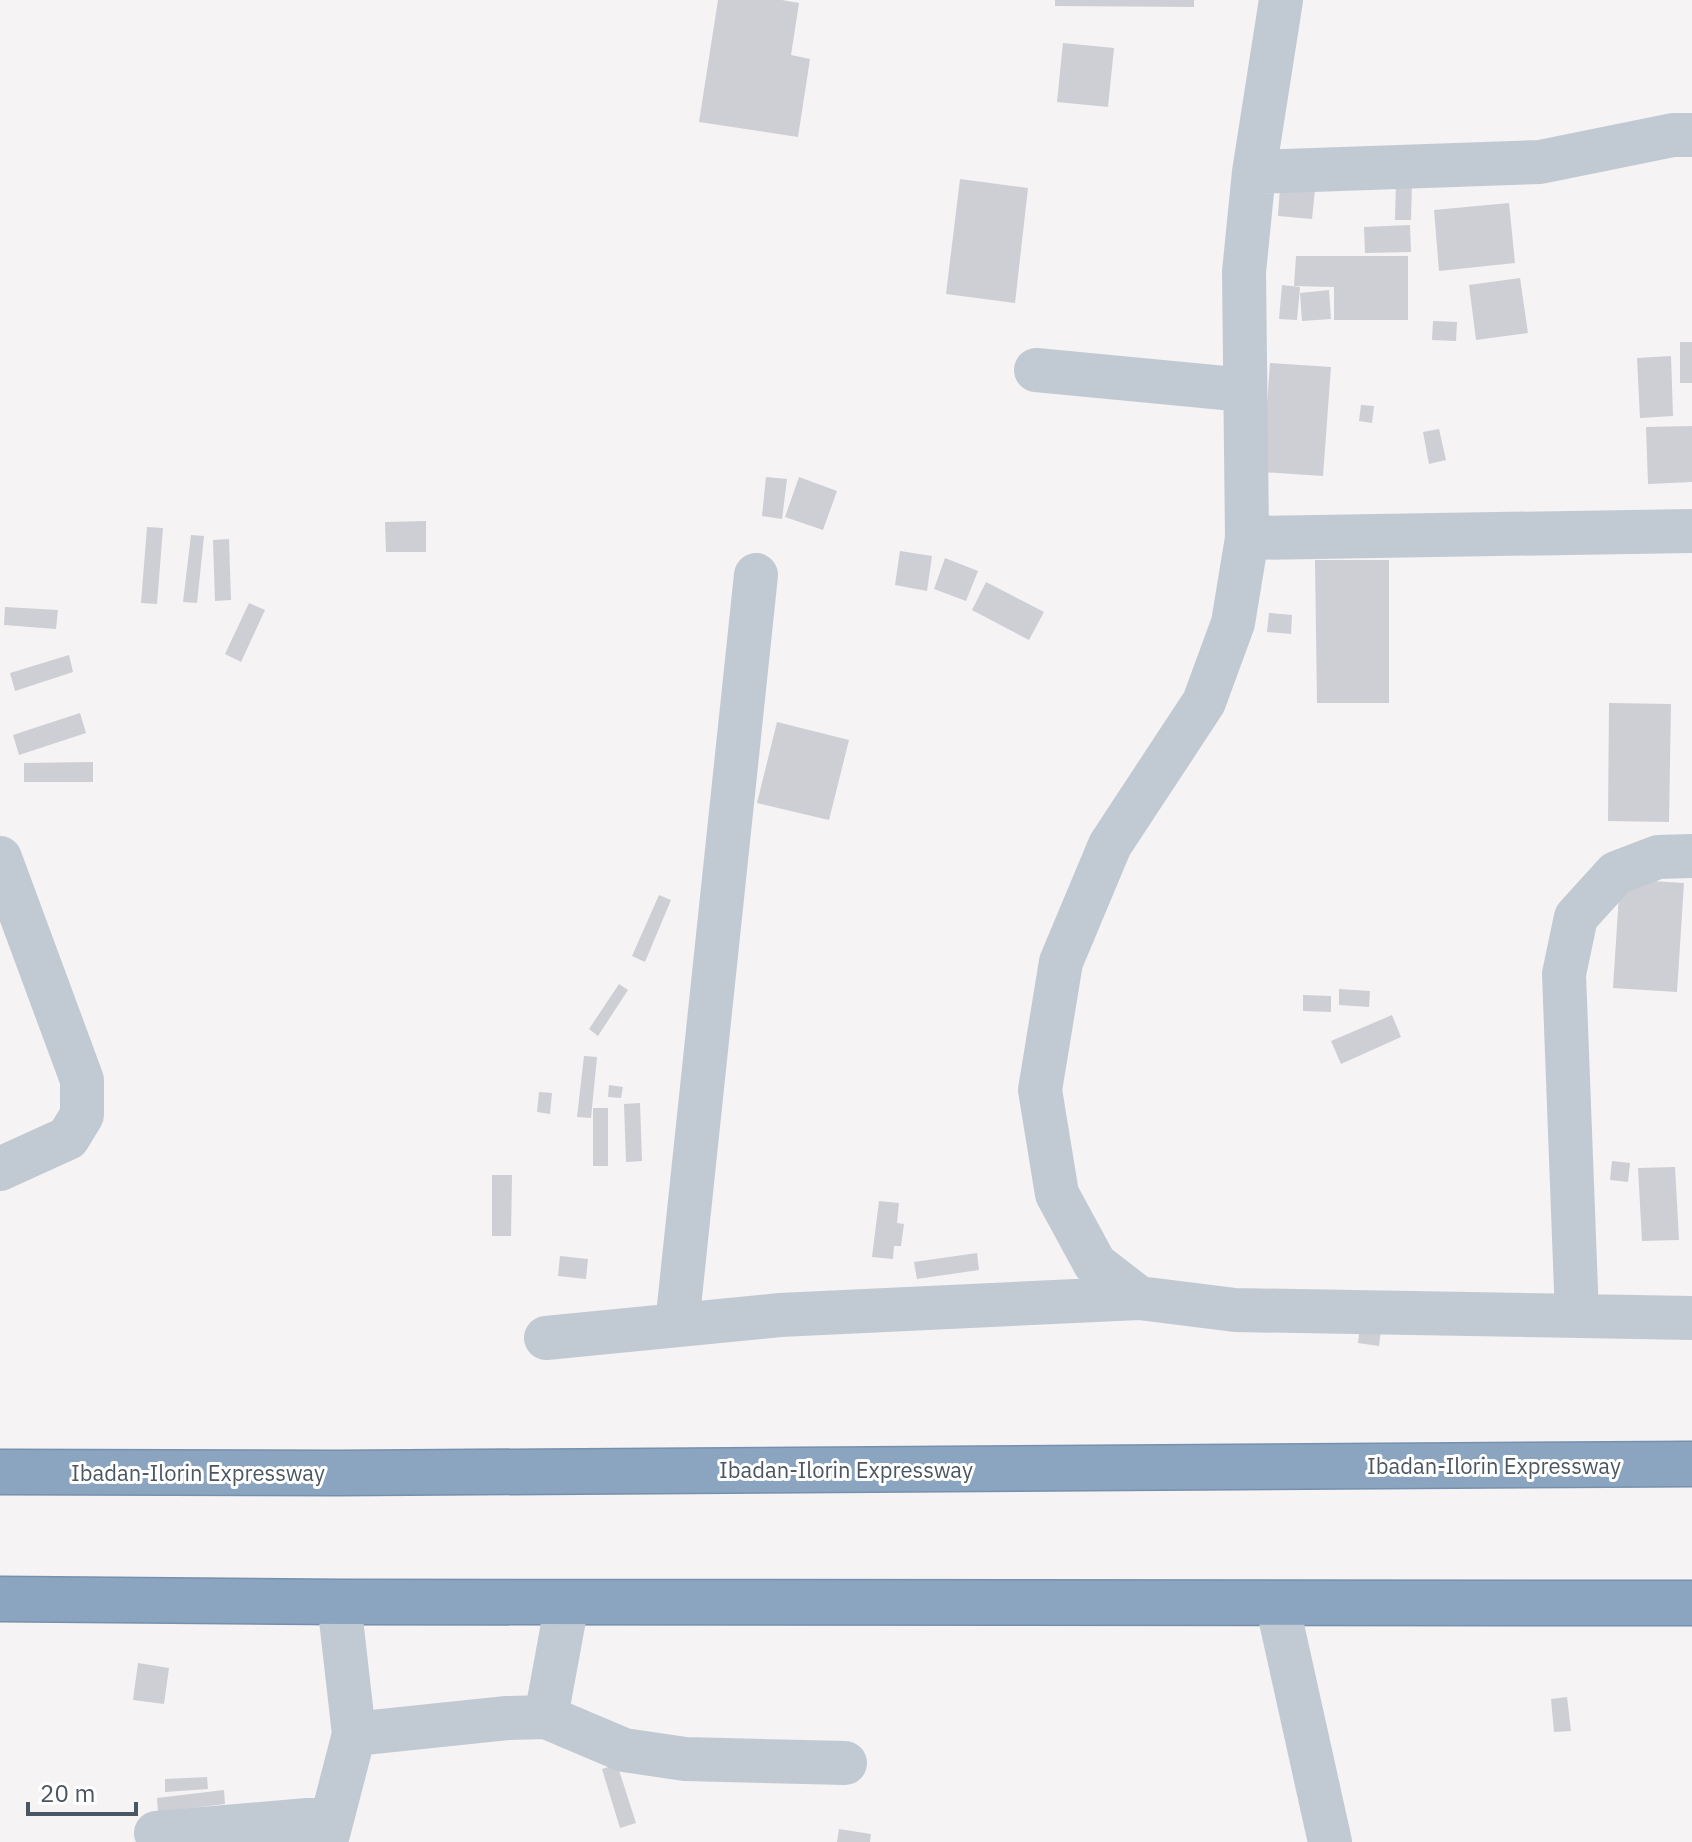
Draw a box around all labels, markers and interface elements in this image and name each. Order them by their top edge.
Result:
street label: Ibadan-Ilorin Expressway [1367,1451,1621,1480]
street label: Ibadan-Ilorin Expressway [719,1455,973,1484]
street label: Ibadan-Ilorin Expressway [71,1458,325,1487]
scale bar [28,1766,136,1816]
text: 20 m [40,1777,95,1809]

